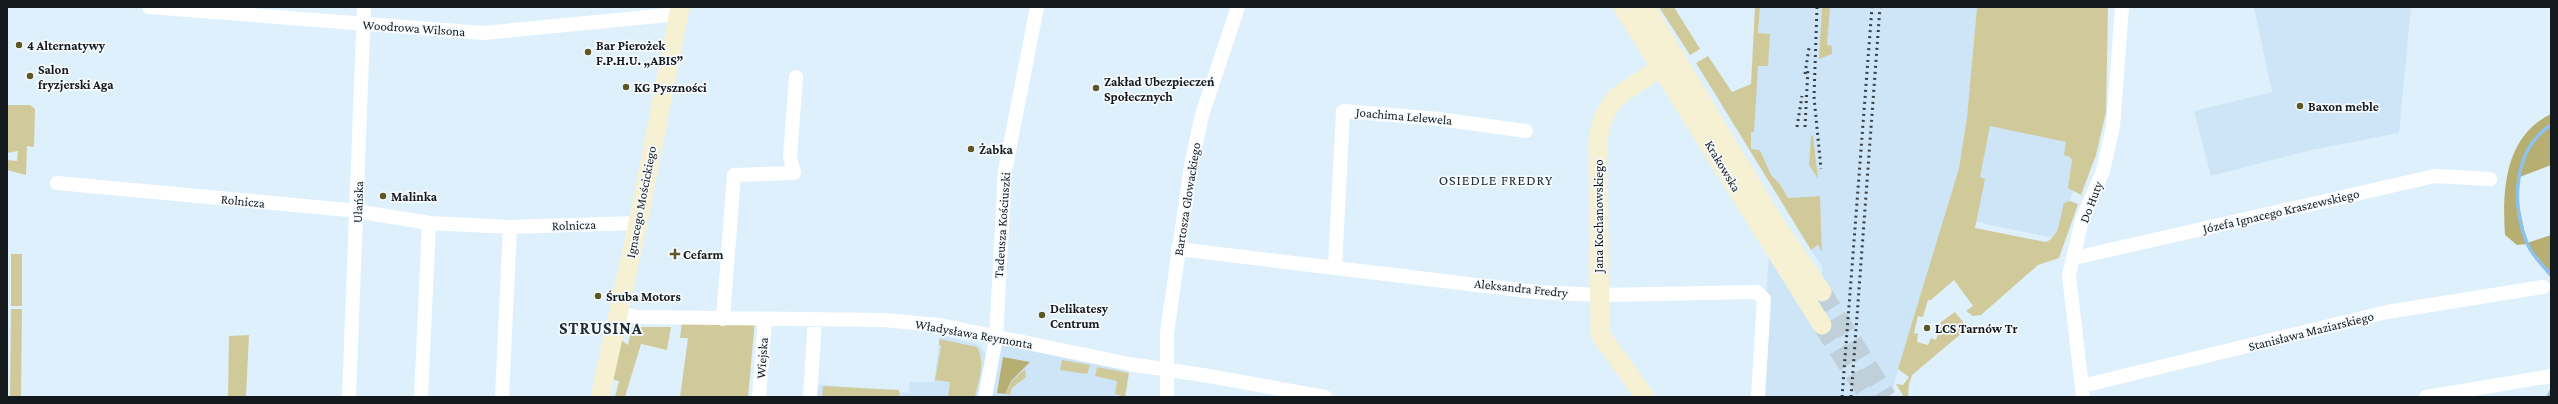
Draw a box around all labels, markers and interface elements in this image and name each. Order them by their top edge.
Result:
street label: Woodrowa Wilsona [362,17,466,39]
place label: 4 Alternatywy [27,38,106,53]
place label: Bar Pierożek F.P.H.U. „ABIS” [596,38,684,69]
marker: 4 Alternatywy [14,40,24,50]
marker: Bar Pierożek F.P.H.U. „ABIS” [583,47,593,57]
place label: Salon fryzjerski Aga [38,62,114,93]
marker: Salon fryzjerski Aga [25,71,35,81]
place label: Zakład Ubezpieczeń Społecznych [1104,74,1215,104]
place label: KG Pyszności [634,80,707,95]
marker: KG Pyszności [621,82,631,92]
marker: Zakład Ubezpieczeń Społecznych [1091,83,1101,93]
place label: Baxon meble [2308,99,2379,114]
marker: Baxon meble [2295,101,2305,111]
street label: Joachima Lelewela [1354,104,1453,128]
street label: Krakowska [1702,138,1744,194]
street label: Bartosza Głowackiego [1171,141,1203,257]
place label: Żabka [979,142,1013,157]
marker: Żabka [966,144,976,154]
street label: Ignacego Mościckiego [623,145,659,259]
street label: Jana Kochanowskiego [1591,159,1606,274]
street label: Tadeusza Kościuszki [991,171,1013,278]
district label: OSIEDLE FREDRY [1439,172,1553,188]
street label: Do Huty [2076,178,2106,225]
street label: Ułańska [350,181,366,223]
street label: Józefa Ignacego Kraszewskiego [2200,186,2361,237]
place label: Malinka [391,189,438,204]
street label: Rolnicza [220,191,266,211]
marker: Malinka [378,191,388,201]
street label: Rolnicza [552,217,596,233]
place label: Cefarm [683,247,724,262]
marker: Cefarm [670,249,680,259]
street label: Aleksandra Fredry [1473,276,1570,300]
place label: Śruba Motors [606,289,681,304]
marker: Śruba Motors [593,291,603,301]
place label: Delikatesy Centrum [1050,301,1109,331]
street label: Stanisława Maziarskiego [2247,308,2375,354]
marker: Delikatesy Centrum [1037,310,1047,320]
street label: Władysława Reymonta [914,316,1034,352]
district label: STRUSINA [559,319,643,338]
place label: LCS Tarnów Tr [1935,321,2018,336]
marker: LCS Tarnów Tr [1922,323,1932,333]
street label: Wiejska [753,337,772,379]

